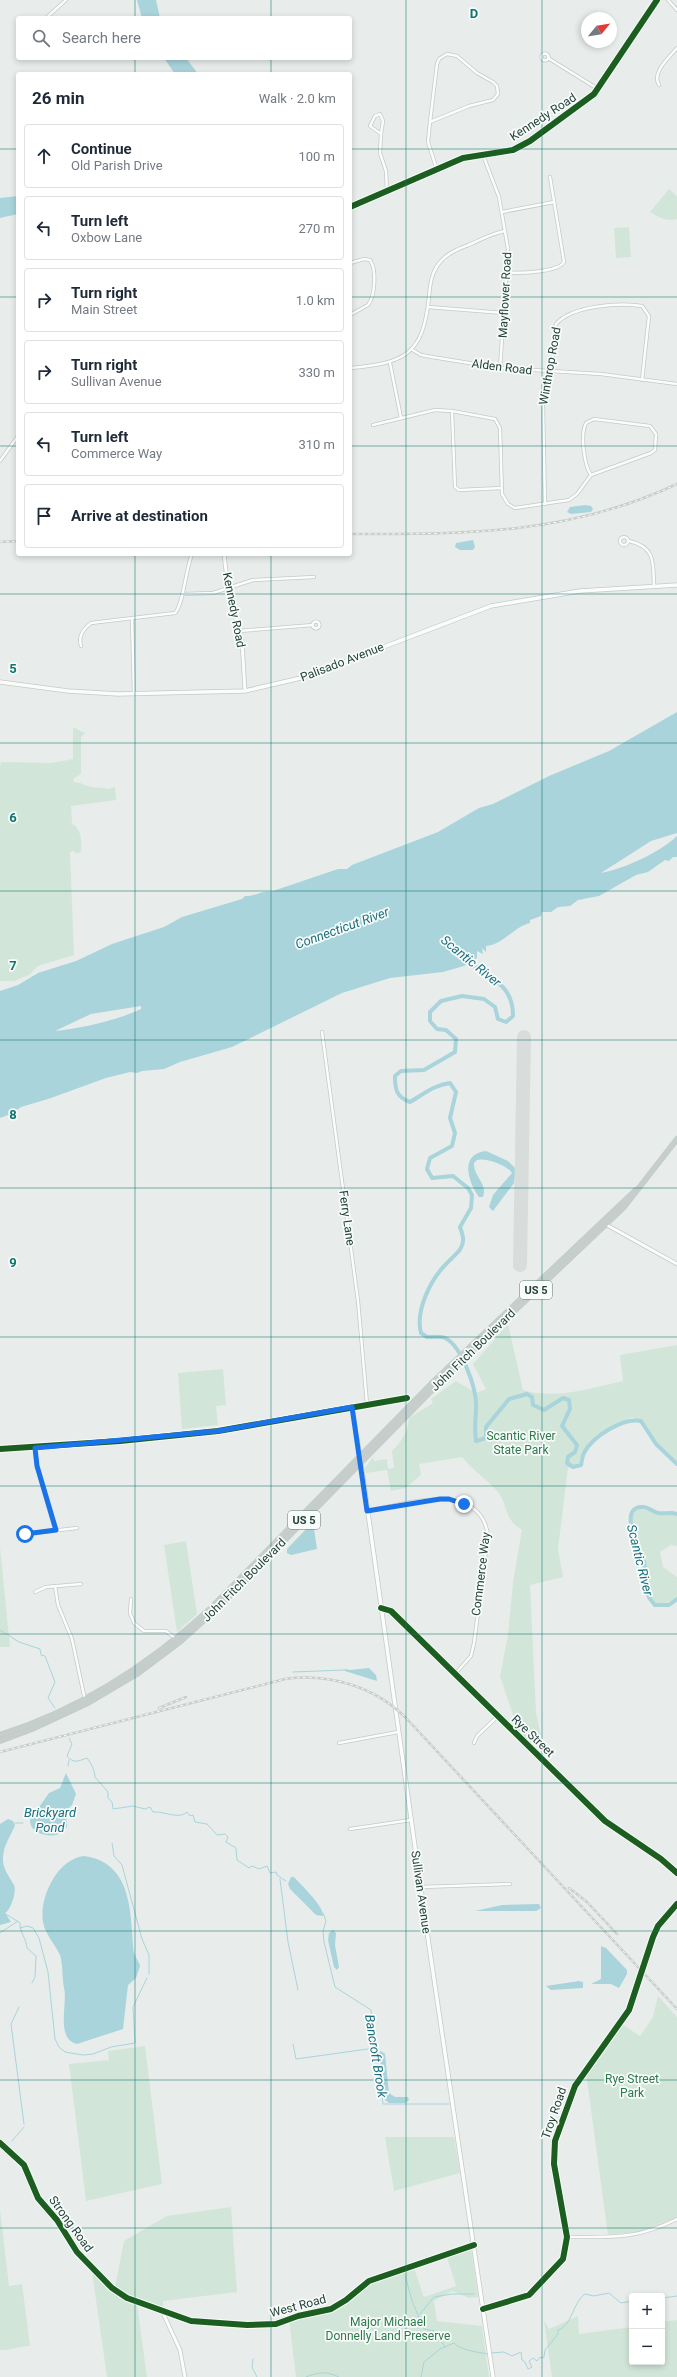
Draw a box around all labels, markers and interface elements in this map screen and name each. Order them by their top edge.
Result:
text: D [470,6,478,21]
north arrow [581,12,617,48]
search box [16,16,352,60]
icon: search [30,27,52,49]
text: Search here [62,29,141,47]
text: 26 min [32,88,85,108]
street label: Kennedy Road [507,90,579,144]
text: Walk · 2.0 km [259,91,336,106]
text: Continue [71,140,132,158]
icon: ahead [33,145,55,167]
text: 100 m [298,149,335,164]
text: Old Parish Drive [71,158,163,173]
text: Turn left [71,212,128,230]
icon: left [33,217,55,239]
text: 270 m [298,221,335,236]
text: Oxbow Lane [71,230,142,245]
street label: Mayflower Road [496,252,514,338]
text: Turn right [71,284,137,302]
icon: right [33,289,55,311]
text: 1.0 km [296,293,335,308]
text: Main Street [71,302,137,317]
street label: Winthrop Road [536,326,564,406]
text: Turn right [71,356,137,374]
street label: Alden Road [471,356,533,378]
icon: right [33,361,55,383]
text: 330 m [298,365,335,380]
text: Sullivan Avenue [71,374,162,389]
text: Turn left [71,428,128,446]
icon: left [33,433,55,455]
text: 310 m [298,437,335,452]
text: Commerce Way [71,446,162,461]
icon: arrive [33,505,55,527]
text: Arrive at destination [71,507,208,525]
street label: Kennedy Road [220,571,248,649]
street label: Palisado Avenue [298,640,386,684]
text: 5 [9,661,17,676]
text: 6 [9,810,17,825]
water label: Connecticut River [293,904,392,952]
water label: Scantic River [438,932,505,990]
text: 7 [9,958,17,973]
text: 8 [9,1107,17,1122]
street label: Ferry Lane [336,1189,358,1247]
text: 9 [9,1255,17,1270]
road number: US 5 [520,1281,552,1299]
street label: John Fitch Boulevard [428,1306,518,1394]
park label: Scantic River State Park [486,1429,556,1457]
route end [455,1495,473,1513]
road number: US 5 [288,1511,320,1529]
water label: Scantic River [624,1523,656,1598]
route start [16,1525,34,1543]
street label: Commerce Way [469,1531,493,1617]
street label: John Fitch Boulevard [199,1535,289,1625]
street label: Rye Street [509,1712,557,1760]
water label: Brickyard Pond [24,1805,77,1835]
street label: Sullivan Avenue [408,1850,434,1934]
water label: Bancroft Brook [362,2013,390,2099]
park label: Rye Street Park [605,2072,659,2100]
street label: Troy Road [539,2085,569,2141]
street label: Strong Road [46,2193,96,2255]
street label: West Road [268,2292,328,2320]
map controls [629,2293,665,2365]
button: + [629,2293,665,2329]
park label: Major Michael Donnelly Land Preserve [326,2315,450,2343]
button: − [629,2329,665,2365]

